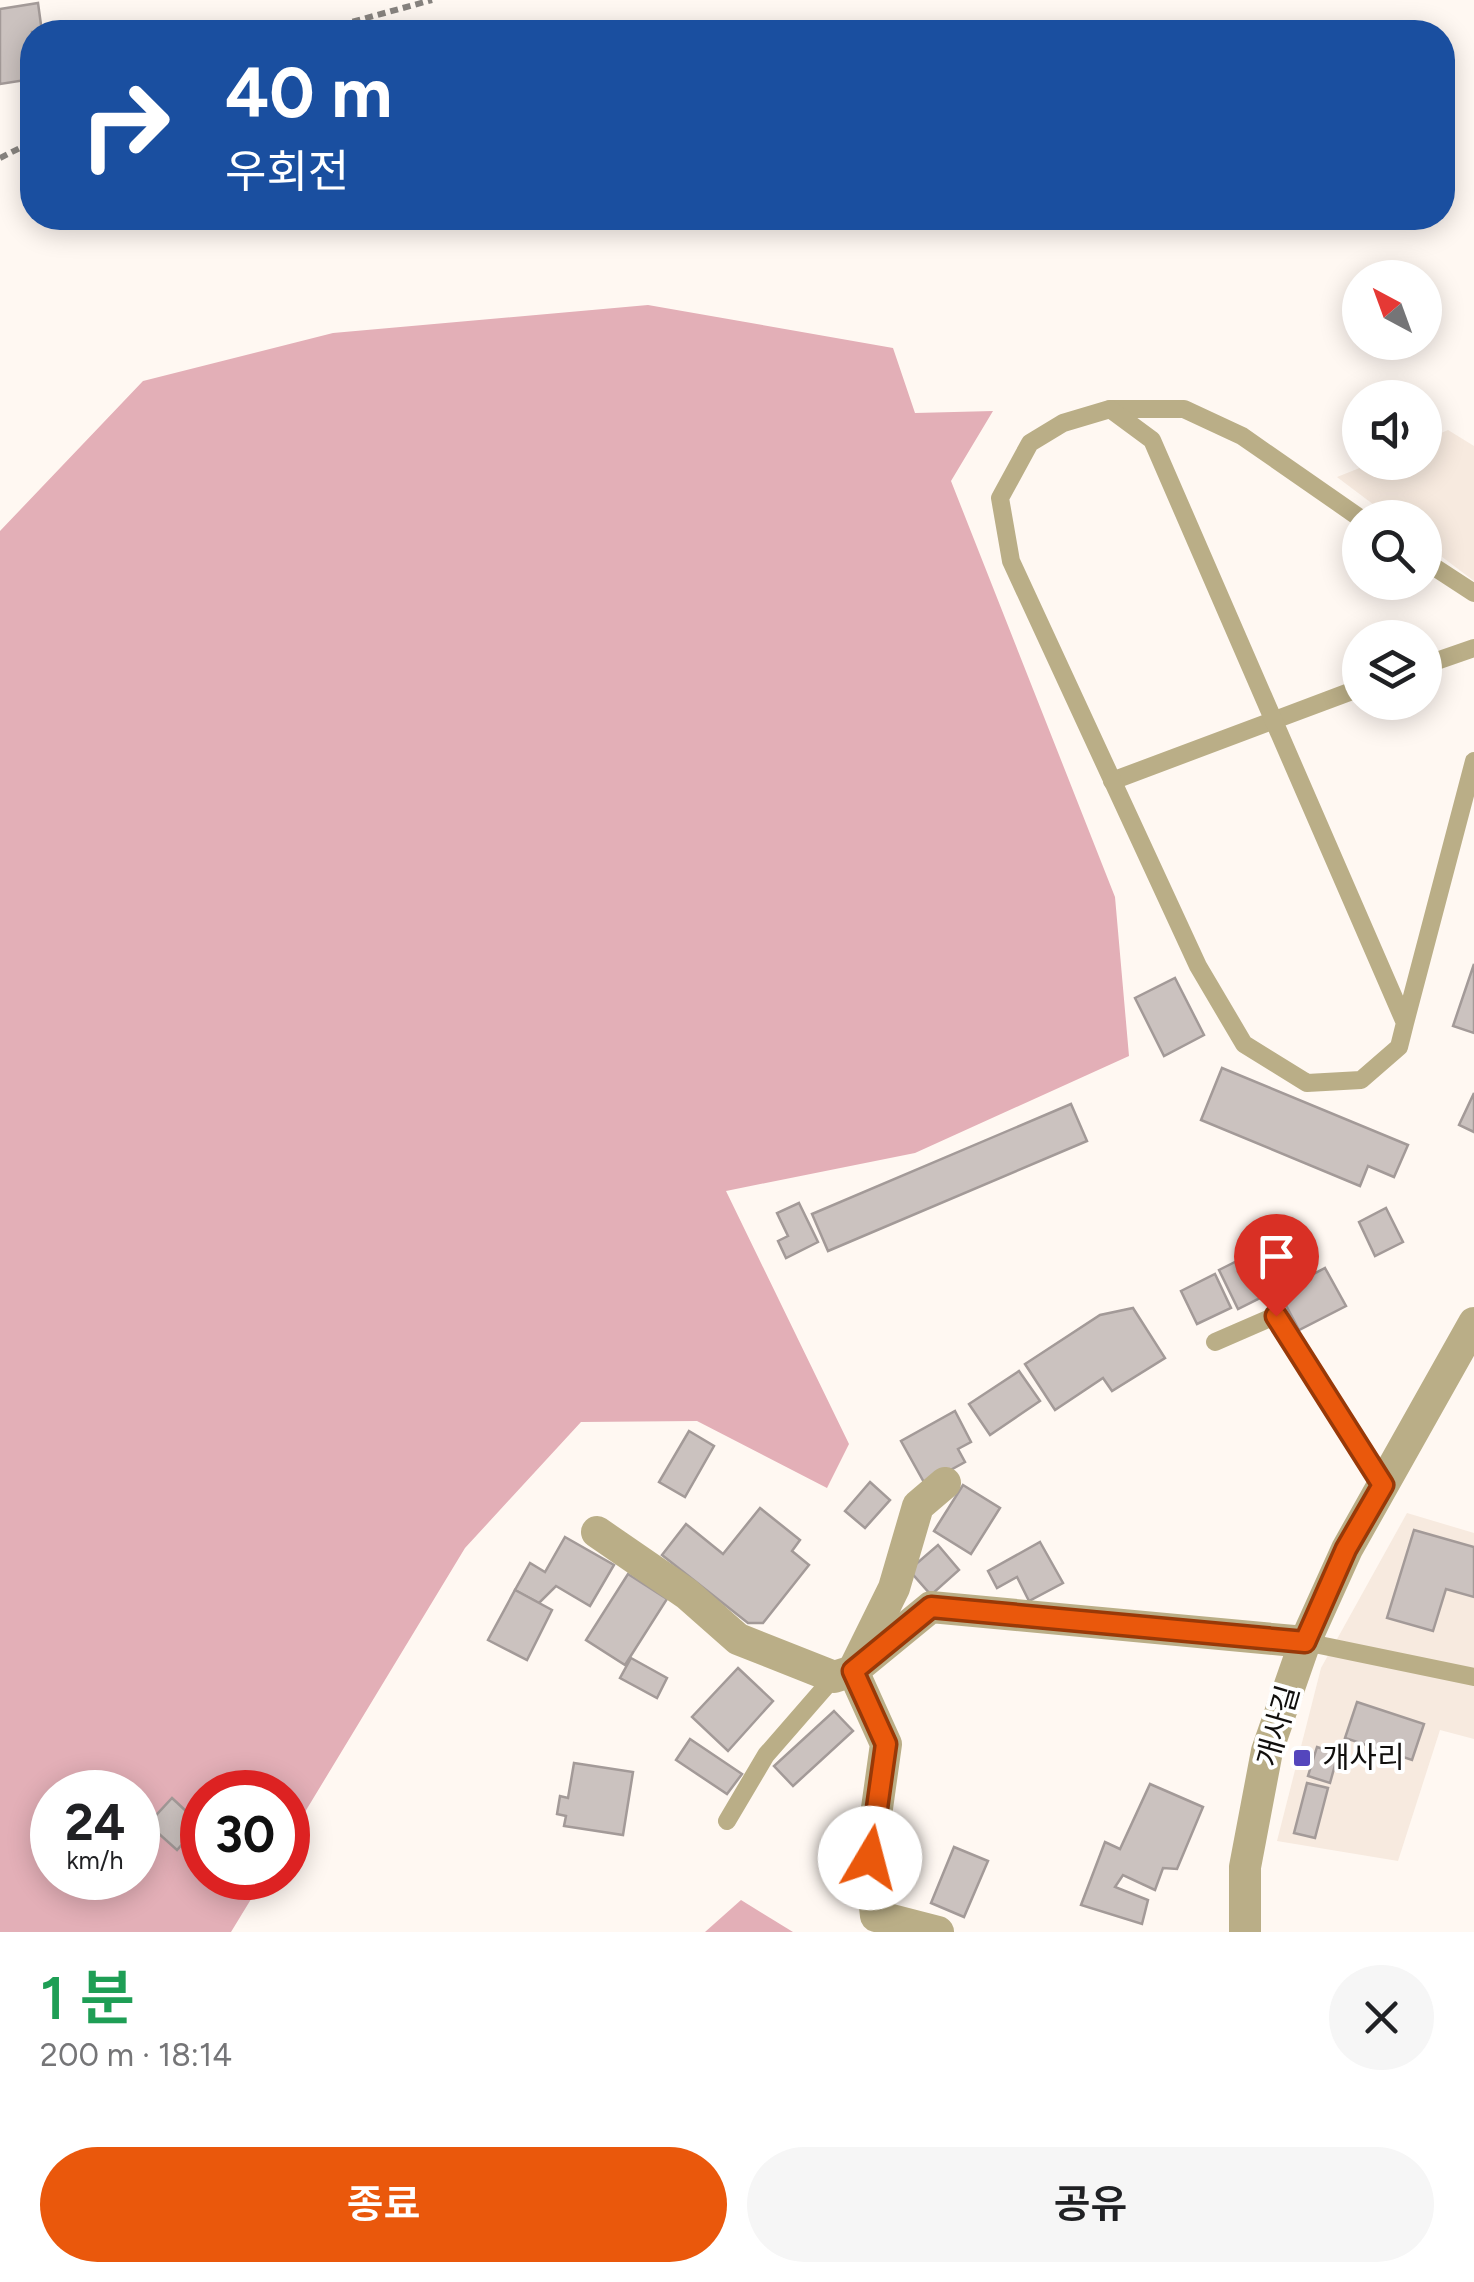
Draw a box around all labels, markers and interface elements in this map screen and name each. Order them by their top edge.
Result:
text: 40 m [225,50,392,135]
icon: right [60,60,190,190]
text: 우회전 [225,144,349,198]
north arrow [1342,260,1442,360]
map controls [1342,260,1442,720]
button: sound [1342,380,1442,480]
button: search [1342,500,1442,600]
button: layers [1342,620,1442,720]
pin [1234,1214,1319,1317]
icon: arrive [1249,1229,1304,1284]
street label: 개사길 [1248,1681,1307,1771]
place label: 개사리 [1322,1739,1405,1776]
marker: 개사리 [1291,1747,1313,1769]
speed limit sign: 30 [180,1770,310,1900]
text: 24 [65,1792,125,1853]
position arrow [818,1806,922,1910]
text: km/h [66,1845,124,1875]
text: 1 분 [40,1962,135,2034]
button: close [1329,1965,1434,2070]
text: 200 m · 18:14 [40,2036,232,2074]
button: 종료 [40,2147,727,2262]
button: 공유 [747,2147,1434,2262]

